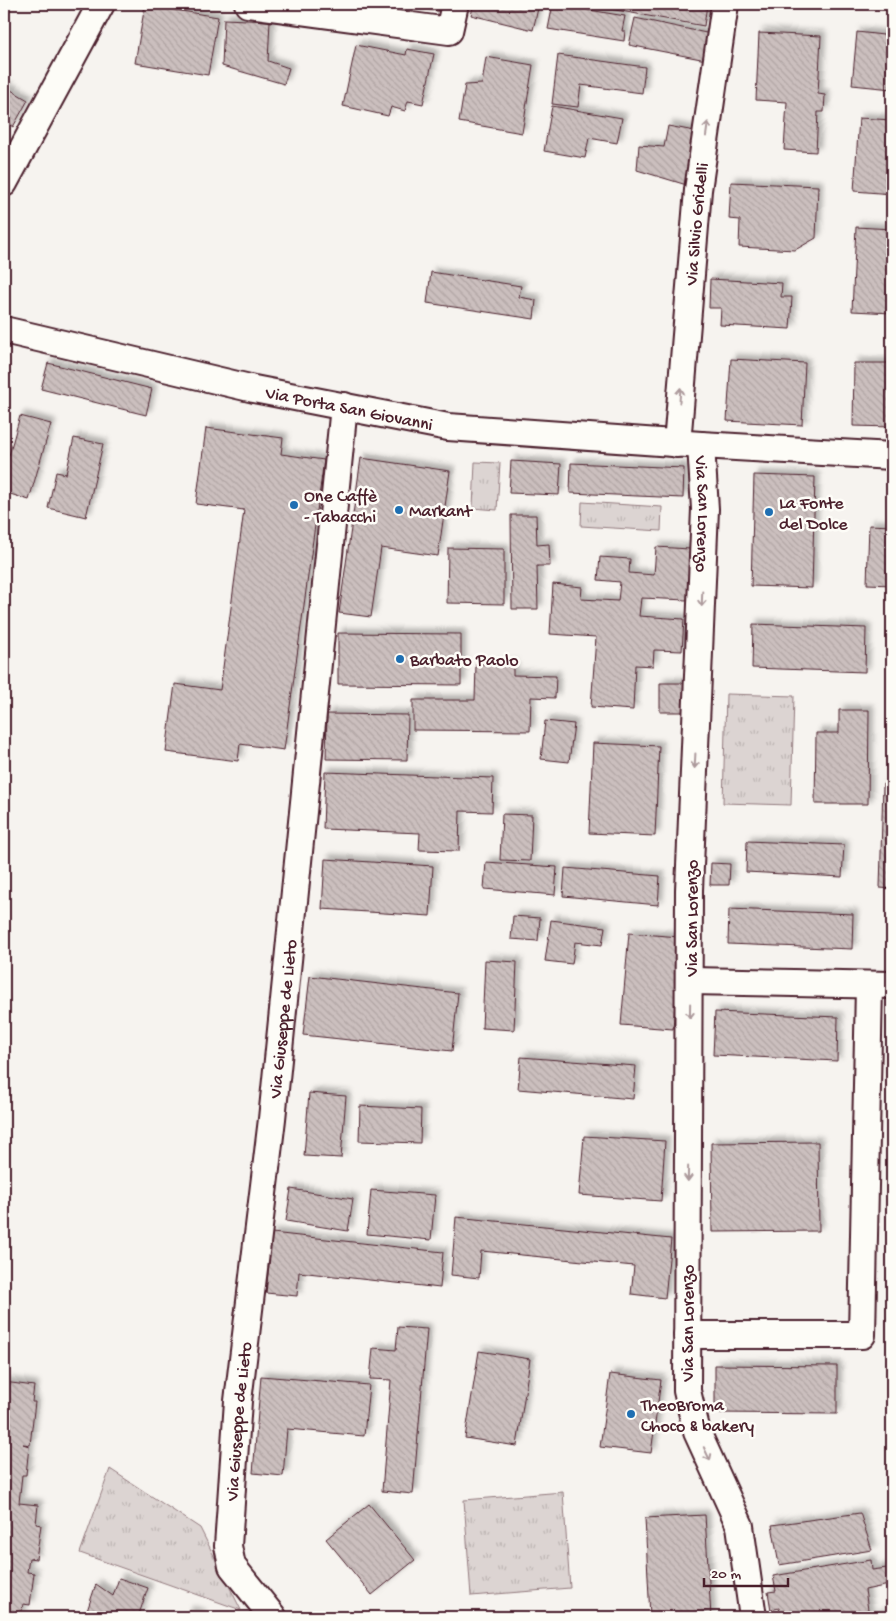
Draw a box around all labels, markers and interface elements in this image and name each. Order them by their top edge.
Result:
one-way arrow [702,121,712,137]
street label: Via Silvio Gridelli [682,161,715,287]
street label: Via Porta San Giovanni [262,383,434,437]
one-way arrow [675,387,684,403]
street label: Via San Lorenzo [689,454,713,573]
place label: One Caffè - Tabacchi [304,487,378,529]
place label: La Fonte del Dolce [779,494,848,536]
marker: One Caffè - Tabacchi [288,499,300,511]
place label: Markant [409,502,473,523]
marker: Markant [393,504,405,516]
marker: La Fonte del Dolce [763,506,775,518]
one-way arrow [697,591,706,607]
place label: Barbato Paolo [409,651,519,672]
marker: Barbato Paolo [394,653,406,665]
one-way arrow [690,753,700,769]
street label: Via San Lorenzo [683,860,704,977]
street label: Via Giuseppe de Lieto [266,938,303,1100]
one-way arrow [685,1002,695,1019]
one-way arrow [684,1165,693,1181]
street label: Via San Lorenzo [679,1265,700,1382]
street label: Via Giuseppe de Lieto [223,1341,258,1503]
place label: TheoBroma Choco & bakery [640,1396,754,1438]
marker: TheoBroma Choco & bakery [625,1408,637,1420]
one-way arrow [703,1446,713,1461]
scale bar [704,1556,787,1588]
text: 20 m [711,1566,741,1584]

